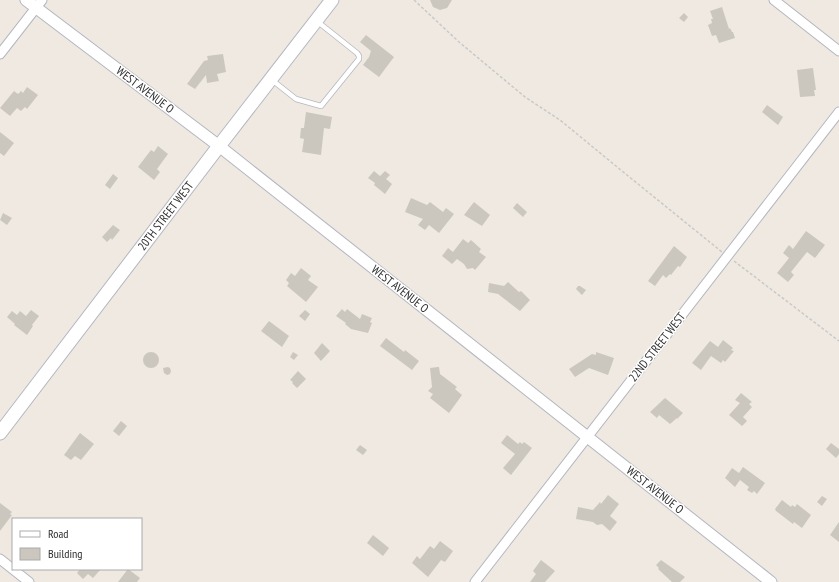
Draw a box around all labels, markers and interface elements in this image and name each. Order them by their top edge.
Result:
street label: WEST AVENUE O [113,63,177,116]
street label: 20TH STREET WEST [134,178,197,253]
street label: WEST AVENUE O [369,262,432,316]
street label: 22ND STREET WEST [625,309,689,384]
street label: WEST AVENUE O [624,463,687,517]
legend [12,518,142,570]
text: Road [48,526,68,541]
text: Building [48,546,83,561]

